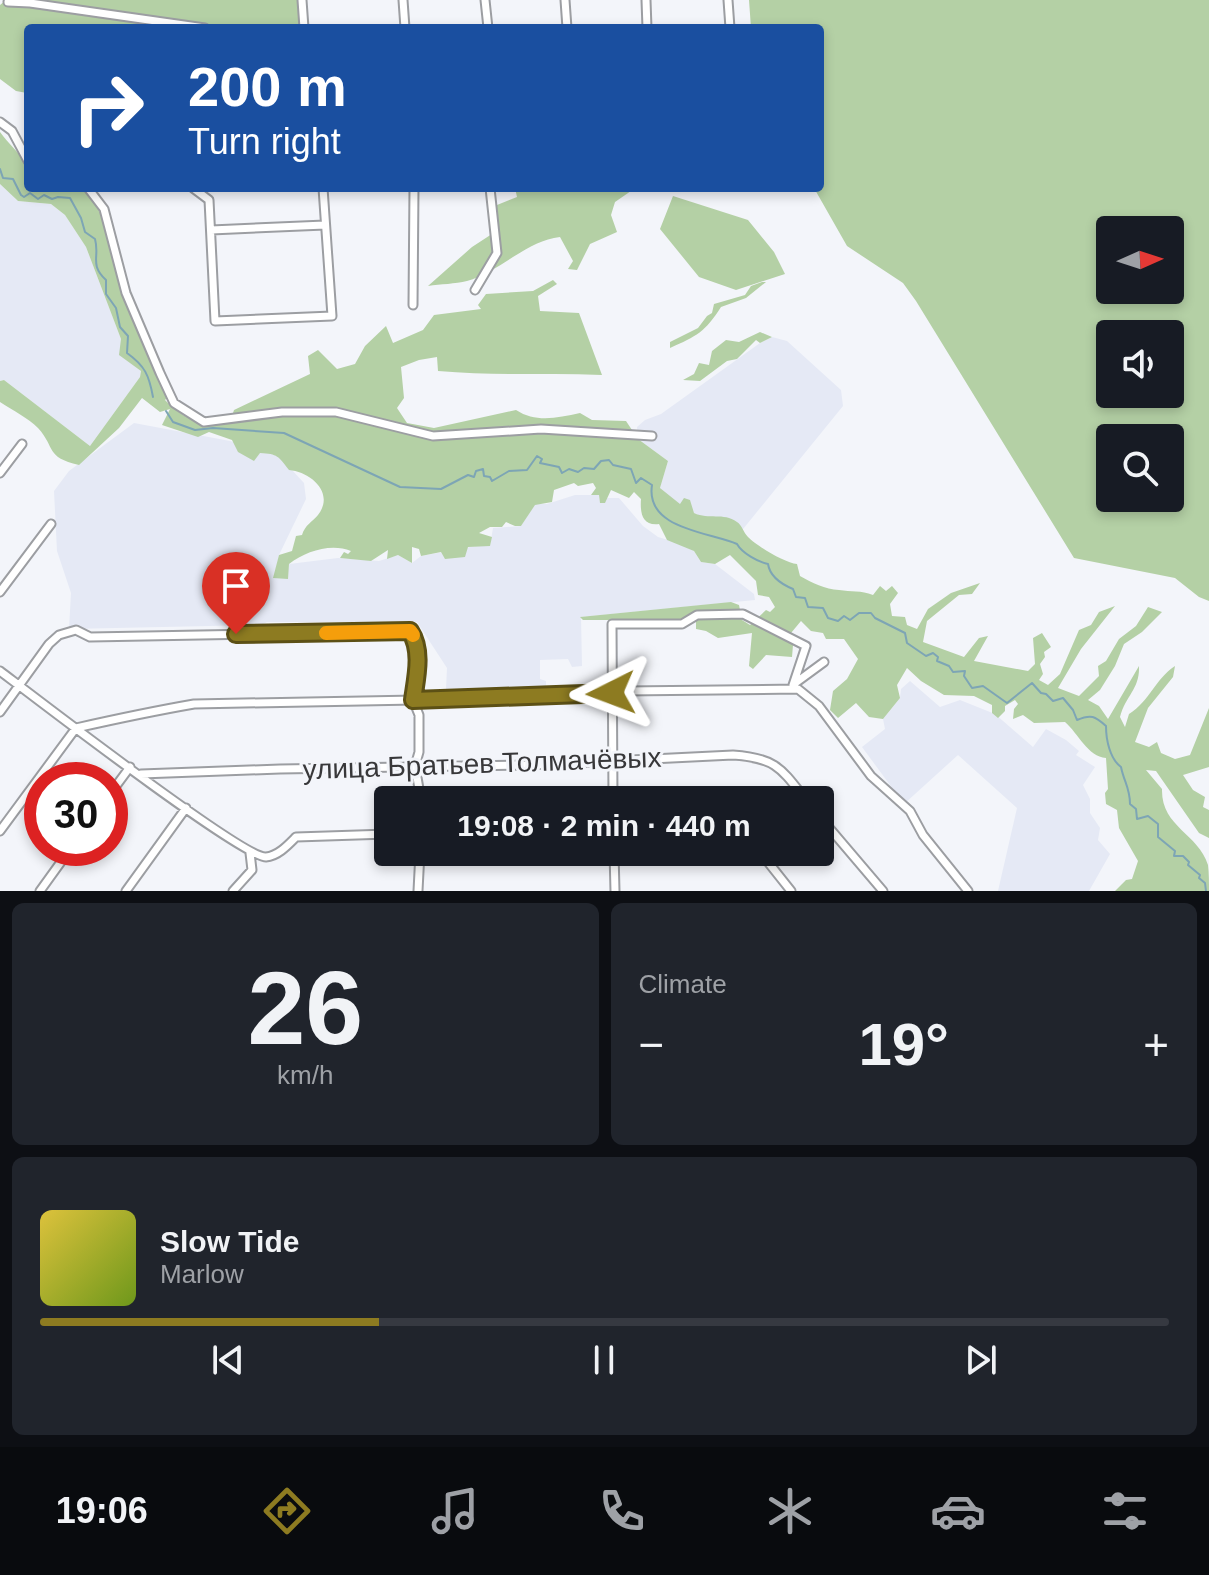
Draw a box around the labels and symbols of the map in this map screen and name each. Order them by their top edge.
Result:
north arrow [1096,216,1184,304]
pin [202,552,270,634]
position arrow [569,651,653,735]
street label: улица Братьев Толмачёвых [302,742,662,785]
speed limit sign: 30 [24,762,128,866]

